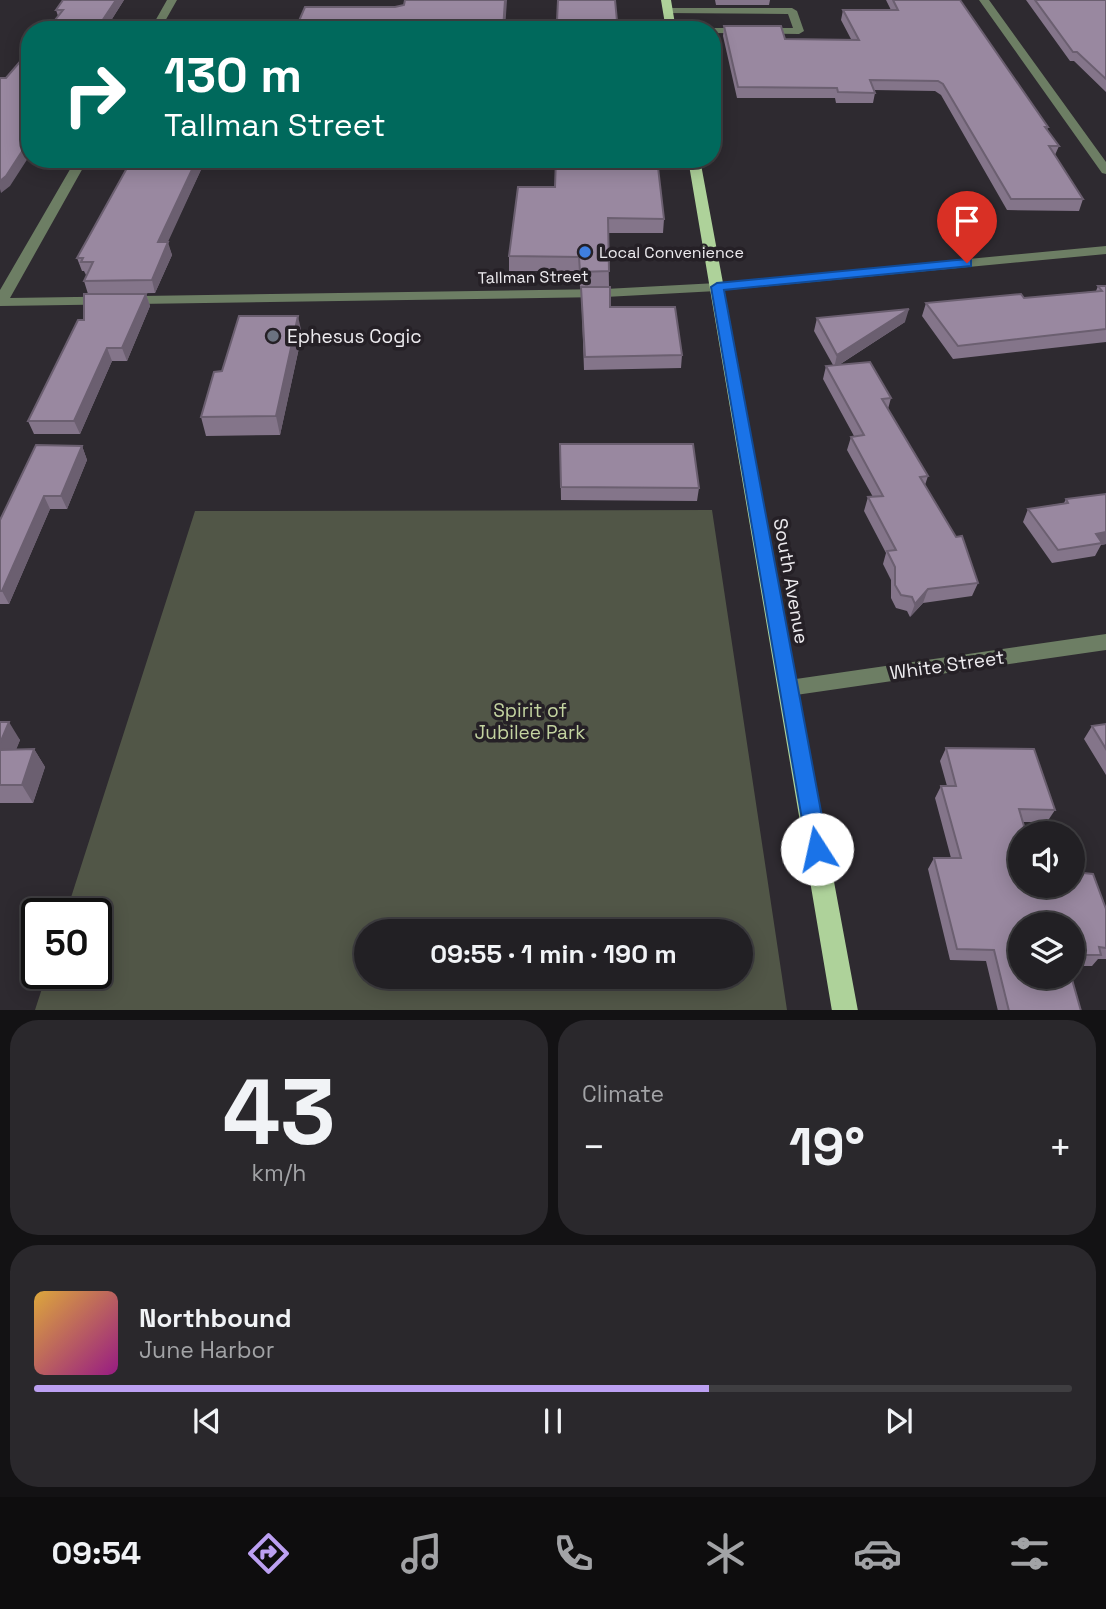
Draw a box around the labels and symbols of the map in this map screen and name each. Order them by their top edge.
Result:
pin [937,191,997,263]
place label: Local Convenience [599,242,744,263]
marker: Local Convenience [577,244,593,260]
street label: Tallman Street [477,266,589,288]
place label: Ephesus Cogic [287,324,422,349]
marker: Ephesus Cogic [265,328,281,344]
street label: South Avenue [768,516,814,646]
street label: White Street [888,645,1006,685]
park label: Spirit of Jubilee Park [475,698,585,745]
position arrow [780,812,854,886]
speed limit sign: 50 [21,898,112,989]

